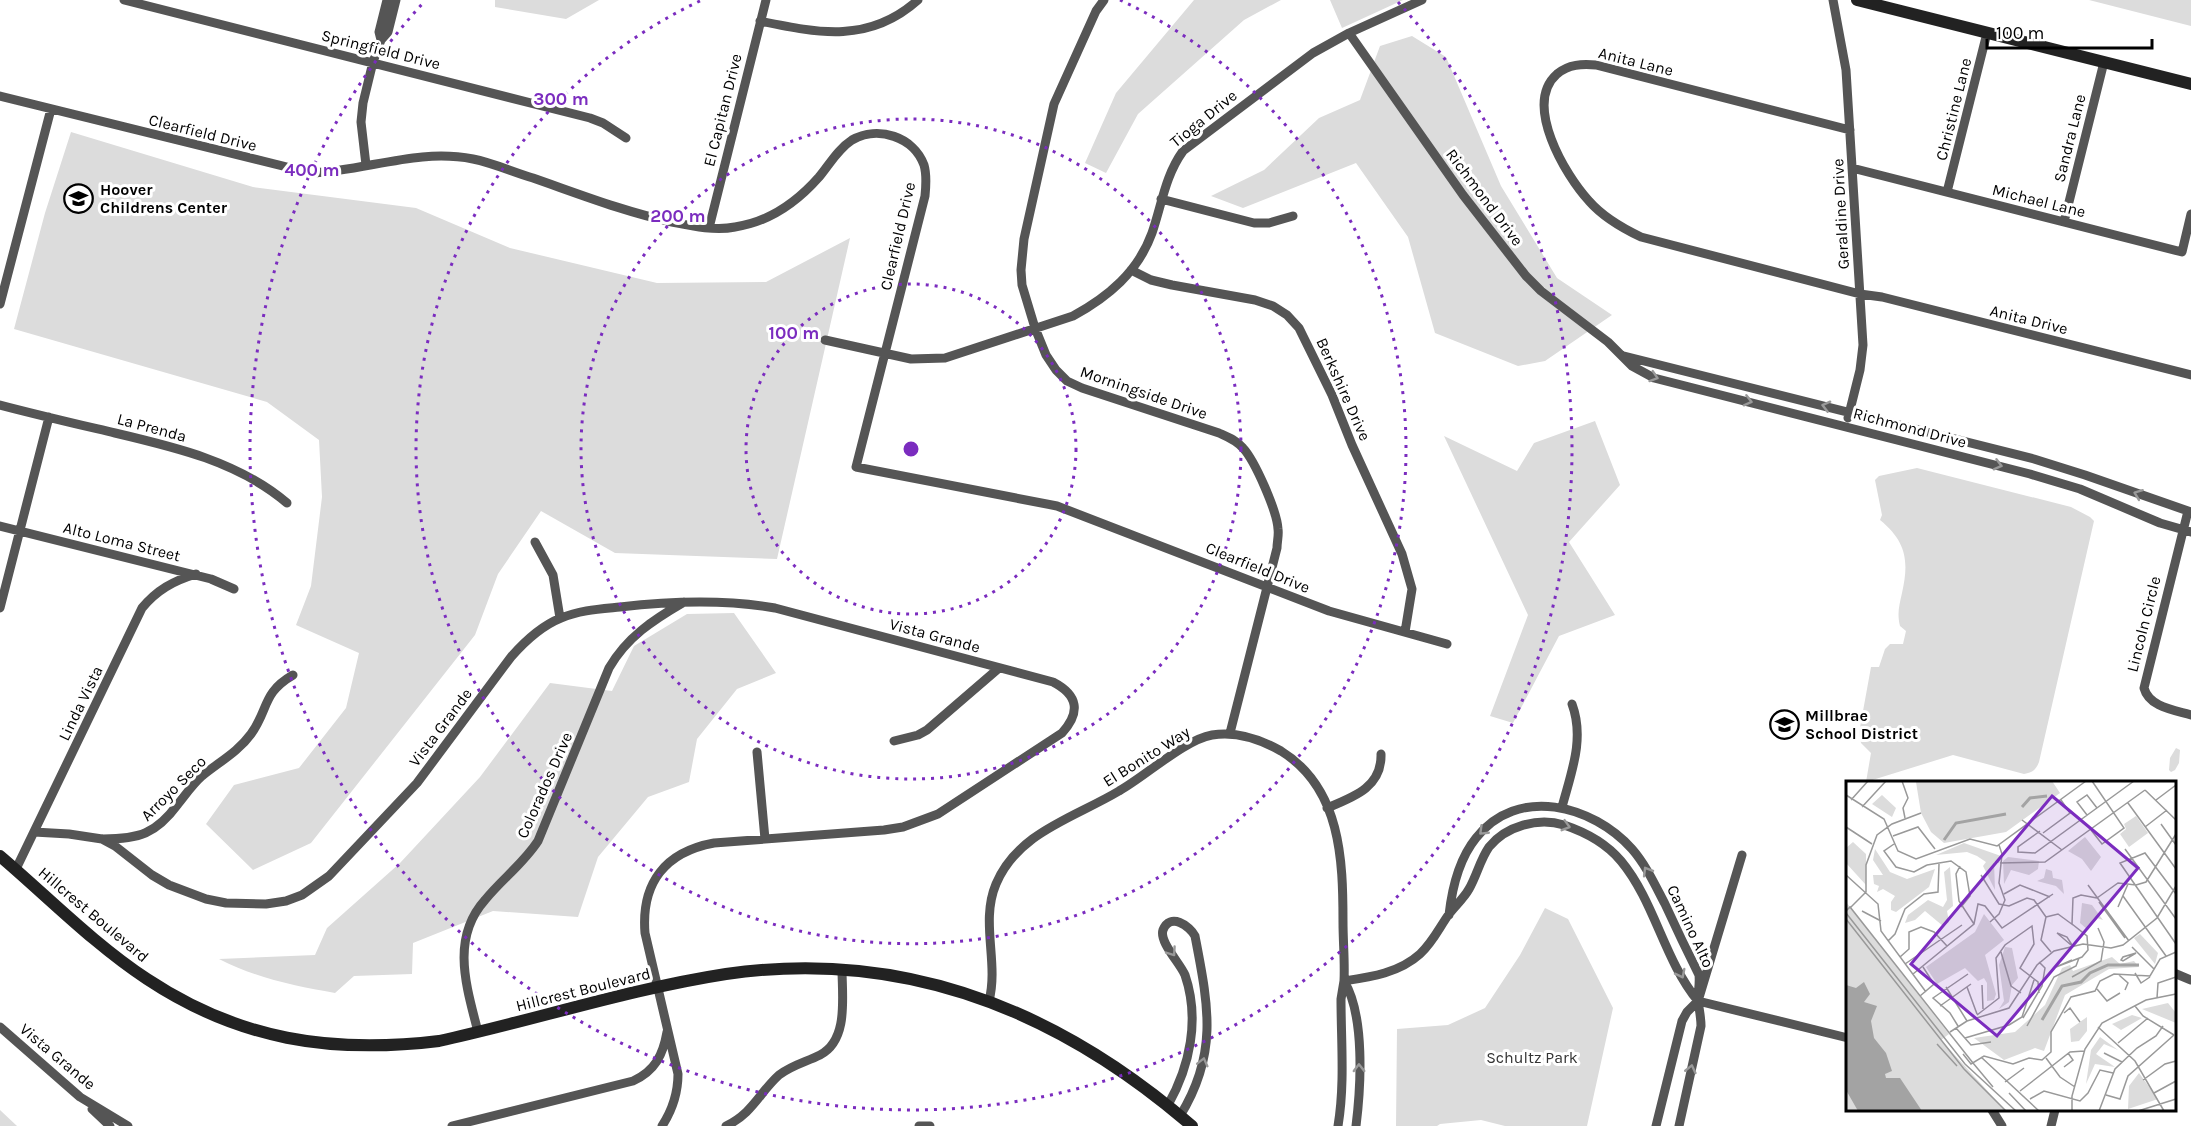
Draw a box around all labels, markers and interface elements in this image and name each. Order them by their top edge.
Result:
scale bar [1987,12,2152,50]
text: 100 m [1996,22,2044,44]
street label: Springfield Drive [319,26,442,73]
street label: Anita Lane [1597,43,1675,80]
street label: El Capitan Drive [699,52,746,169]
street label: Christine Lane [1932,56,1975,162]
street label: Tioga Drive [1166,86,1241,151]
text: 300 m [533,88,589,110]
street label: Sandra Lane [2049,92,2090,184]
street label: Clearfield Drive [147,110,259,155]
street label: Richmond Drive [1442,145,1527,250]
street label: Geraldine Drive [1828,158,1853,270]
text: 400 m [284,159,340,181]
place label: Hoover Childrens Center [100,180,228,217]
street label: Clearfield Drive [876,180,919,292]
street label: Michael Lane [1990,180,2088,221]
school or university icon: Hoover Childrens Center [63,182,95,214]
text: 200 m [650,205,706,227]
street label: Anita Drive [1988,301,2070,338]
text: 100 m [769,322,819,344]
street label: Berkshire Drive [1312,335,1375,444]
street label: Morningside Drive [1078,362,1210,423]
one-way arrow [1648,369,1659,382]
one-way arrow [1743,394,1753,406]
one-way arrow [1821,400,1831,413]
street label: Richmond Drive [1851,403,1969,452]
street label: La Prenda [115,409,189,446]
centre of rings [901,439,921,459]
one-way arrow [1993,458,2003,471]
one-way arrow [2133,489,2144,501]
street label: Alto Loma Street [61,518,182,565]
street label: Clearfield Drive [1203,538,1313,597]
street label: Lincoln Circle [2122,574,2165,674]
street label: Vista Grande [887,614,982,657]
street label: Linda Vista [54,663,107,744]
street label: Vista Grande [405,684,476,770]
place label: Millbrae School District [1805,706,1918,743]
school or university icon: Millbrae School District [1768,708,1800,740]
street label: El Bonito Way [1099,722,1194,791]
street label: Colorados Drive [513,729,576,841]
street label: Arroyo Seco [137,752,210,825]
inset map [1846,781,2176,1111]
one-way arrow [1560,819,1570,831]
one-way arrow [1480,824,1490,835]
street label: Hillcrest Boulevard [35,863,153,966]
one-way arrow [1643,866,1654,877]
street label: Camino Alto [1663,882,1718,971]
one-way arrow [1165,946,1176,957]
street label: Hillcrest Boulevard [514,964,652,1015]
one-way arrow [1673,968,1685,979]
street label: Vista Grande [16,1019,99,1094]
park label: Schultz Park [1486,1048,1578,1067]
one-way arrow [1195,1057,1208,1067]
one-way arrow [1353,1063,1365,1072]
one-way arrow [1684,1064,1697,1074]

